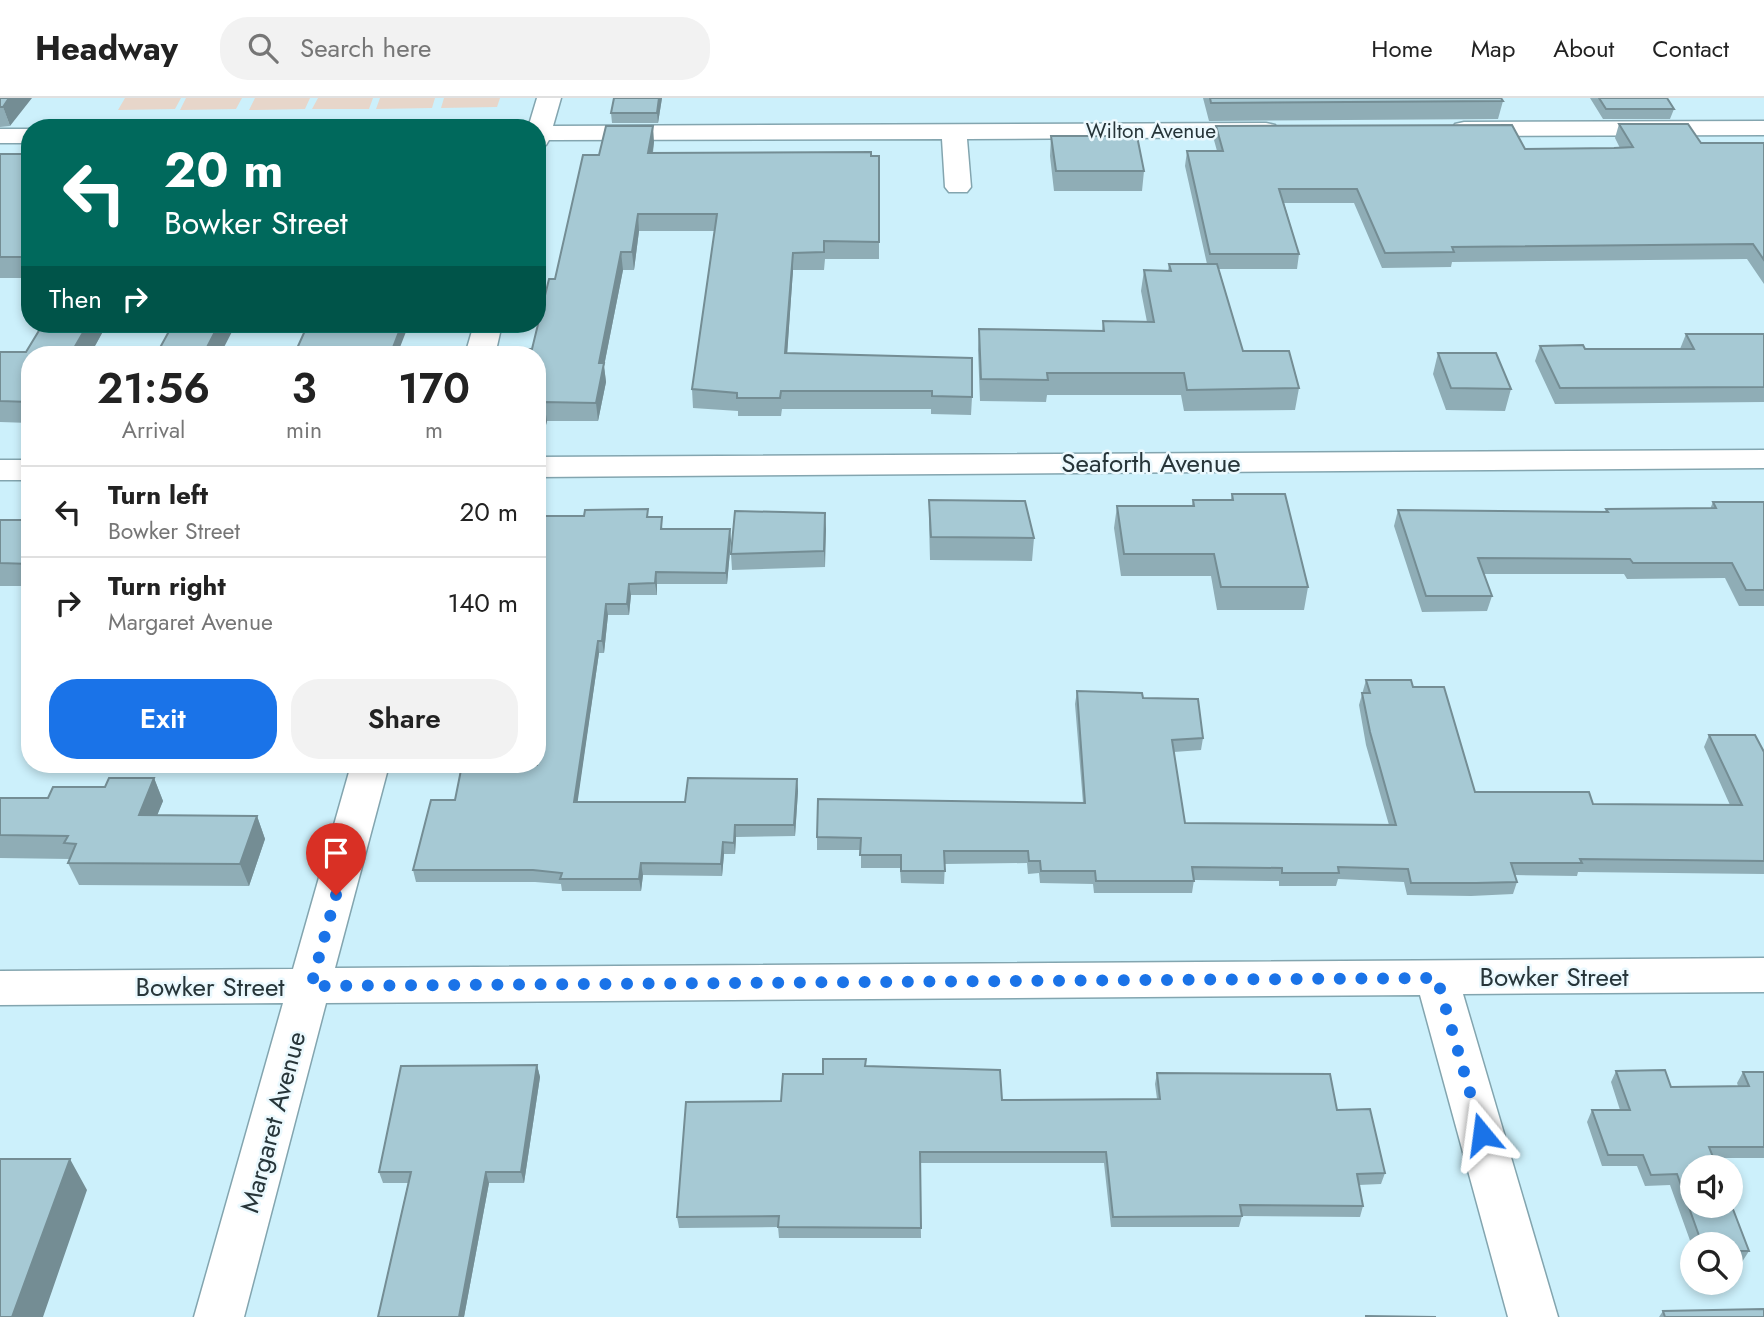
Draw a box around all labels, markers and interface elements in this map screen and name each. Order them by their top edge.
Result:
search box [220,17,710,80]
text: Headway [35,25,178,72]
icon: search [244,29,282,67]
text: Search here [300,29,431,67]
text: Home [1371,31,1433,66]
text: Map [1471,31,1515,66]
text: About [1553,31,1614,66]
text: Contact [1652,31,1729,66]
street label: Wilton Avenue [1086,116,1216,146]
text: 20 m [164,135,283,205]
icon: left [49,147,140,238]
text: Bowker Street [164,200,348,246]
text: Then [49,280,102,318]
icon: right [116,280,154,318]
text: 21:56 [97,358,210,419]
text: 3 [292,358,317,419]
text: 170 [398,358,470,419]
text: Arrival [122,413,185,447]
text: min [286,413,322,447]
text: m [425,413,443,447]
street label: Seaforth Avenue [1061,444,1241,482]
text: Turn left [108,476,208,514]
icon: left [49,493,87,531]
text: 20 m [460,493,518,531]
text: Bowker Street [108,514,240,548]
text: Turn right [108,567,226,605]
icon: right [49,584,87,622]
text: 140 m [447,584,518,622]
text: Margaret Avenue [108,605,273,639]
button: Exit [49,679,277,759]
button: Share [291,679,518,759]
pin [306,823,366,895]
icon: arrive [317,834,355,872]
street label: Bowker Street [1479,958,1629,996]
street label: Bowker Street [135,968,285,1006]
street label: Margaret Avenue [231,1027,315,1217]
position arrow [1445,1097,1519,1171]
map controls [1680,1155,1743,1295]
button: sound [1680,1155,1743,1218]
button: search [1680,1232,1743,1295]

